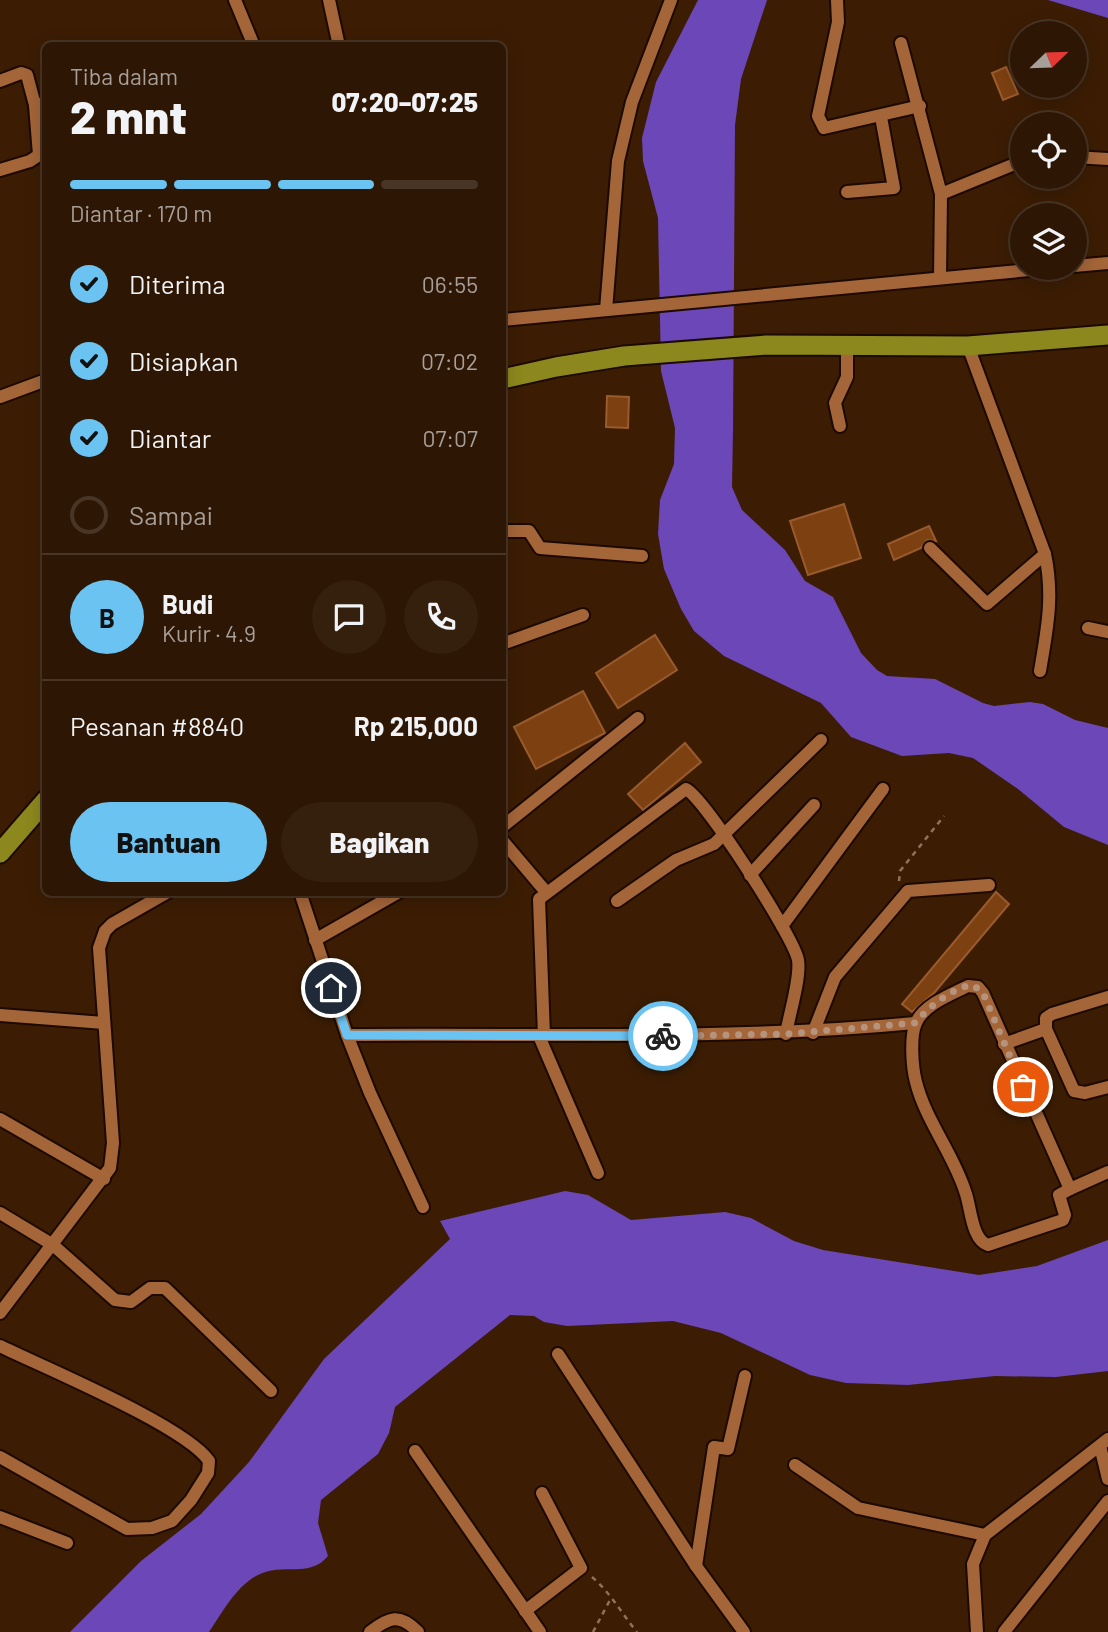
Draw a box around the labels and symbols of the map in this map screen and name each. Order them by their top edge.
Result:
north arrow [1010,21,1087,98]
pin [301,958,361,1018]
courier [628,1001,698,1071]
pin [993,1057,1053,1117]

